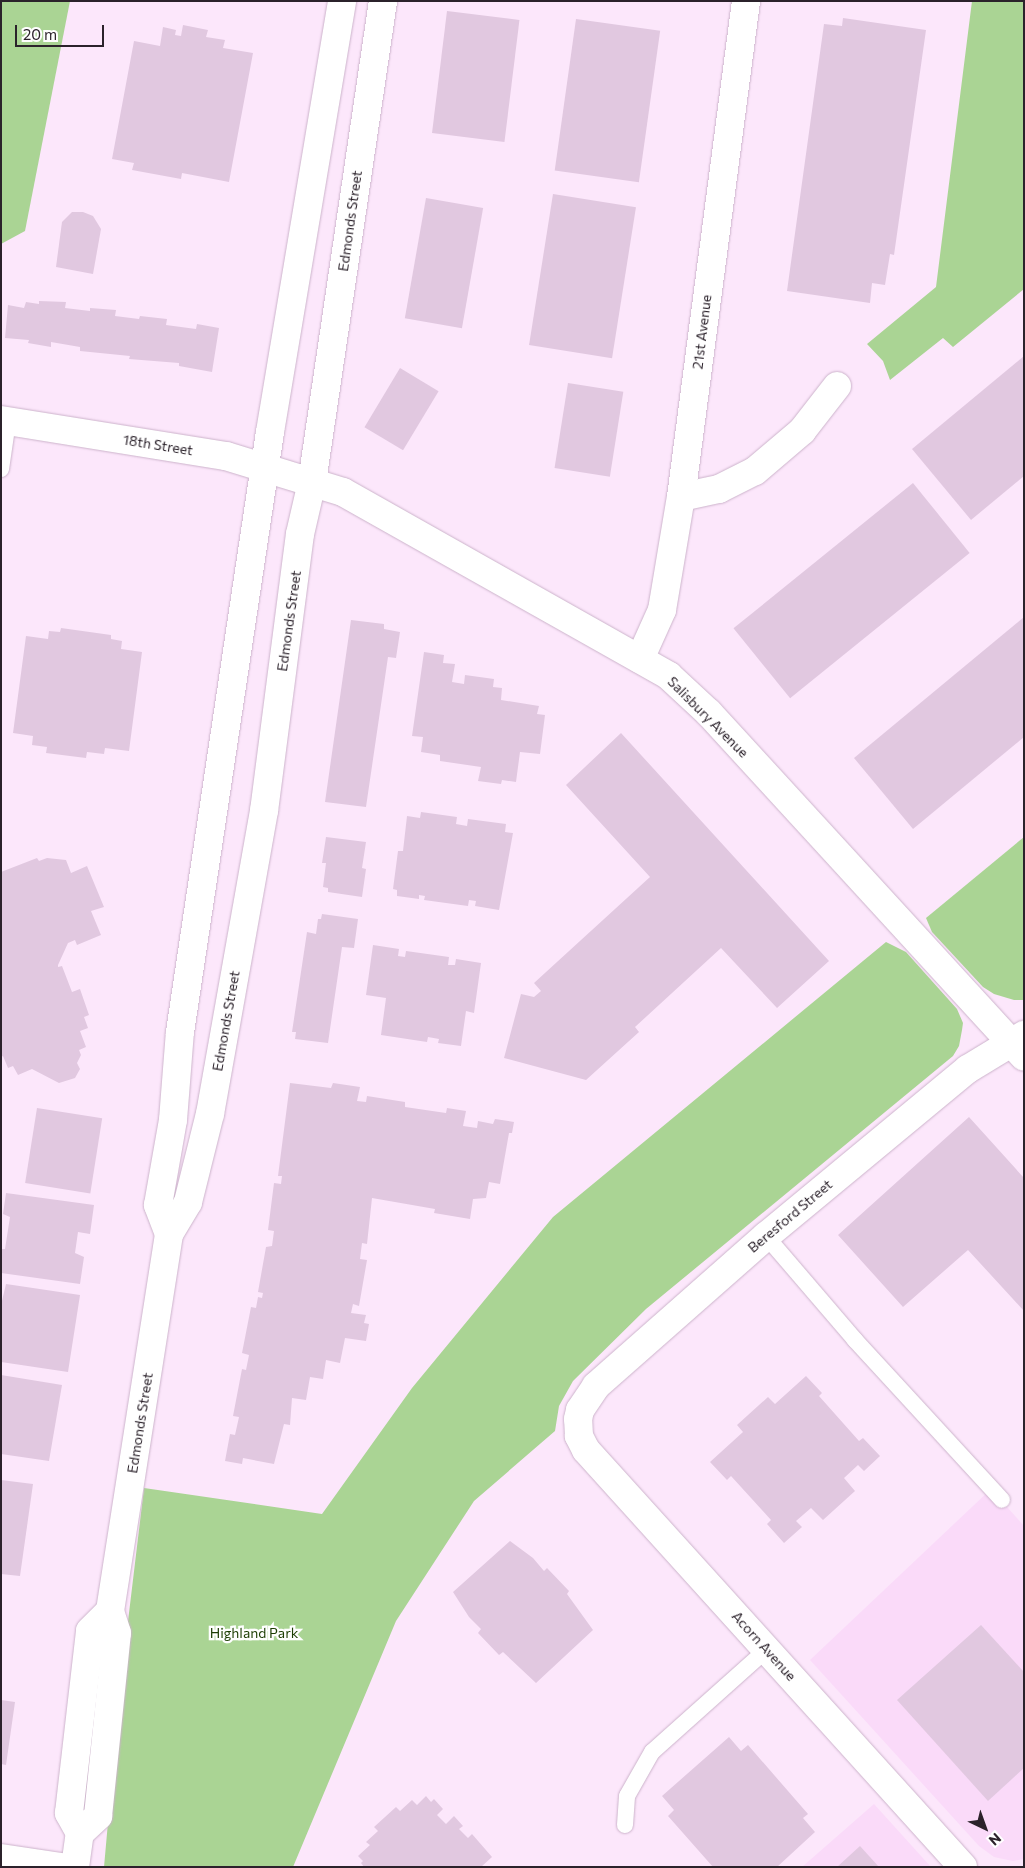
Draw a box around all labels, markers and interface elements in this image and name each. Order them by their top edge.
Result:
scale bar [18,15,106,47]
text: 20 m [23,25,57,43]
street label: Edmonds Street [335,169,365,273]
street label: 21st Avenue [689,294,715,370]
street label: 18th Street [122,431,194,459]
street label: Edmonds Street [274,569,304,673]
street label: Salisbury Avenue [664,673,752,761]
street label: Edmonds Street [209,969,243,1073]
street label: Beresford Street [744,1176,836,1256]
street label: Edmonds Street [124,1371,156,1475]
street label: Acorn Avenue [728,1608,800,1684]
park label: Highland Park [210,1625,298,1641]
north arrow [960,1803,1010,1853]
text: N [986,1830,1005,1849]

